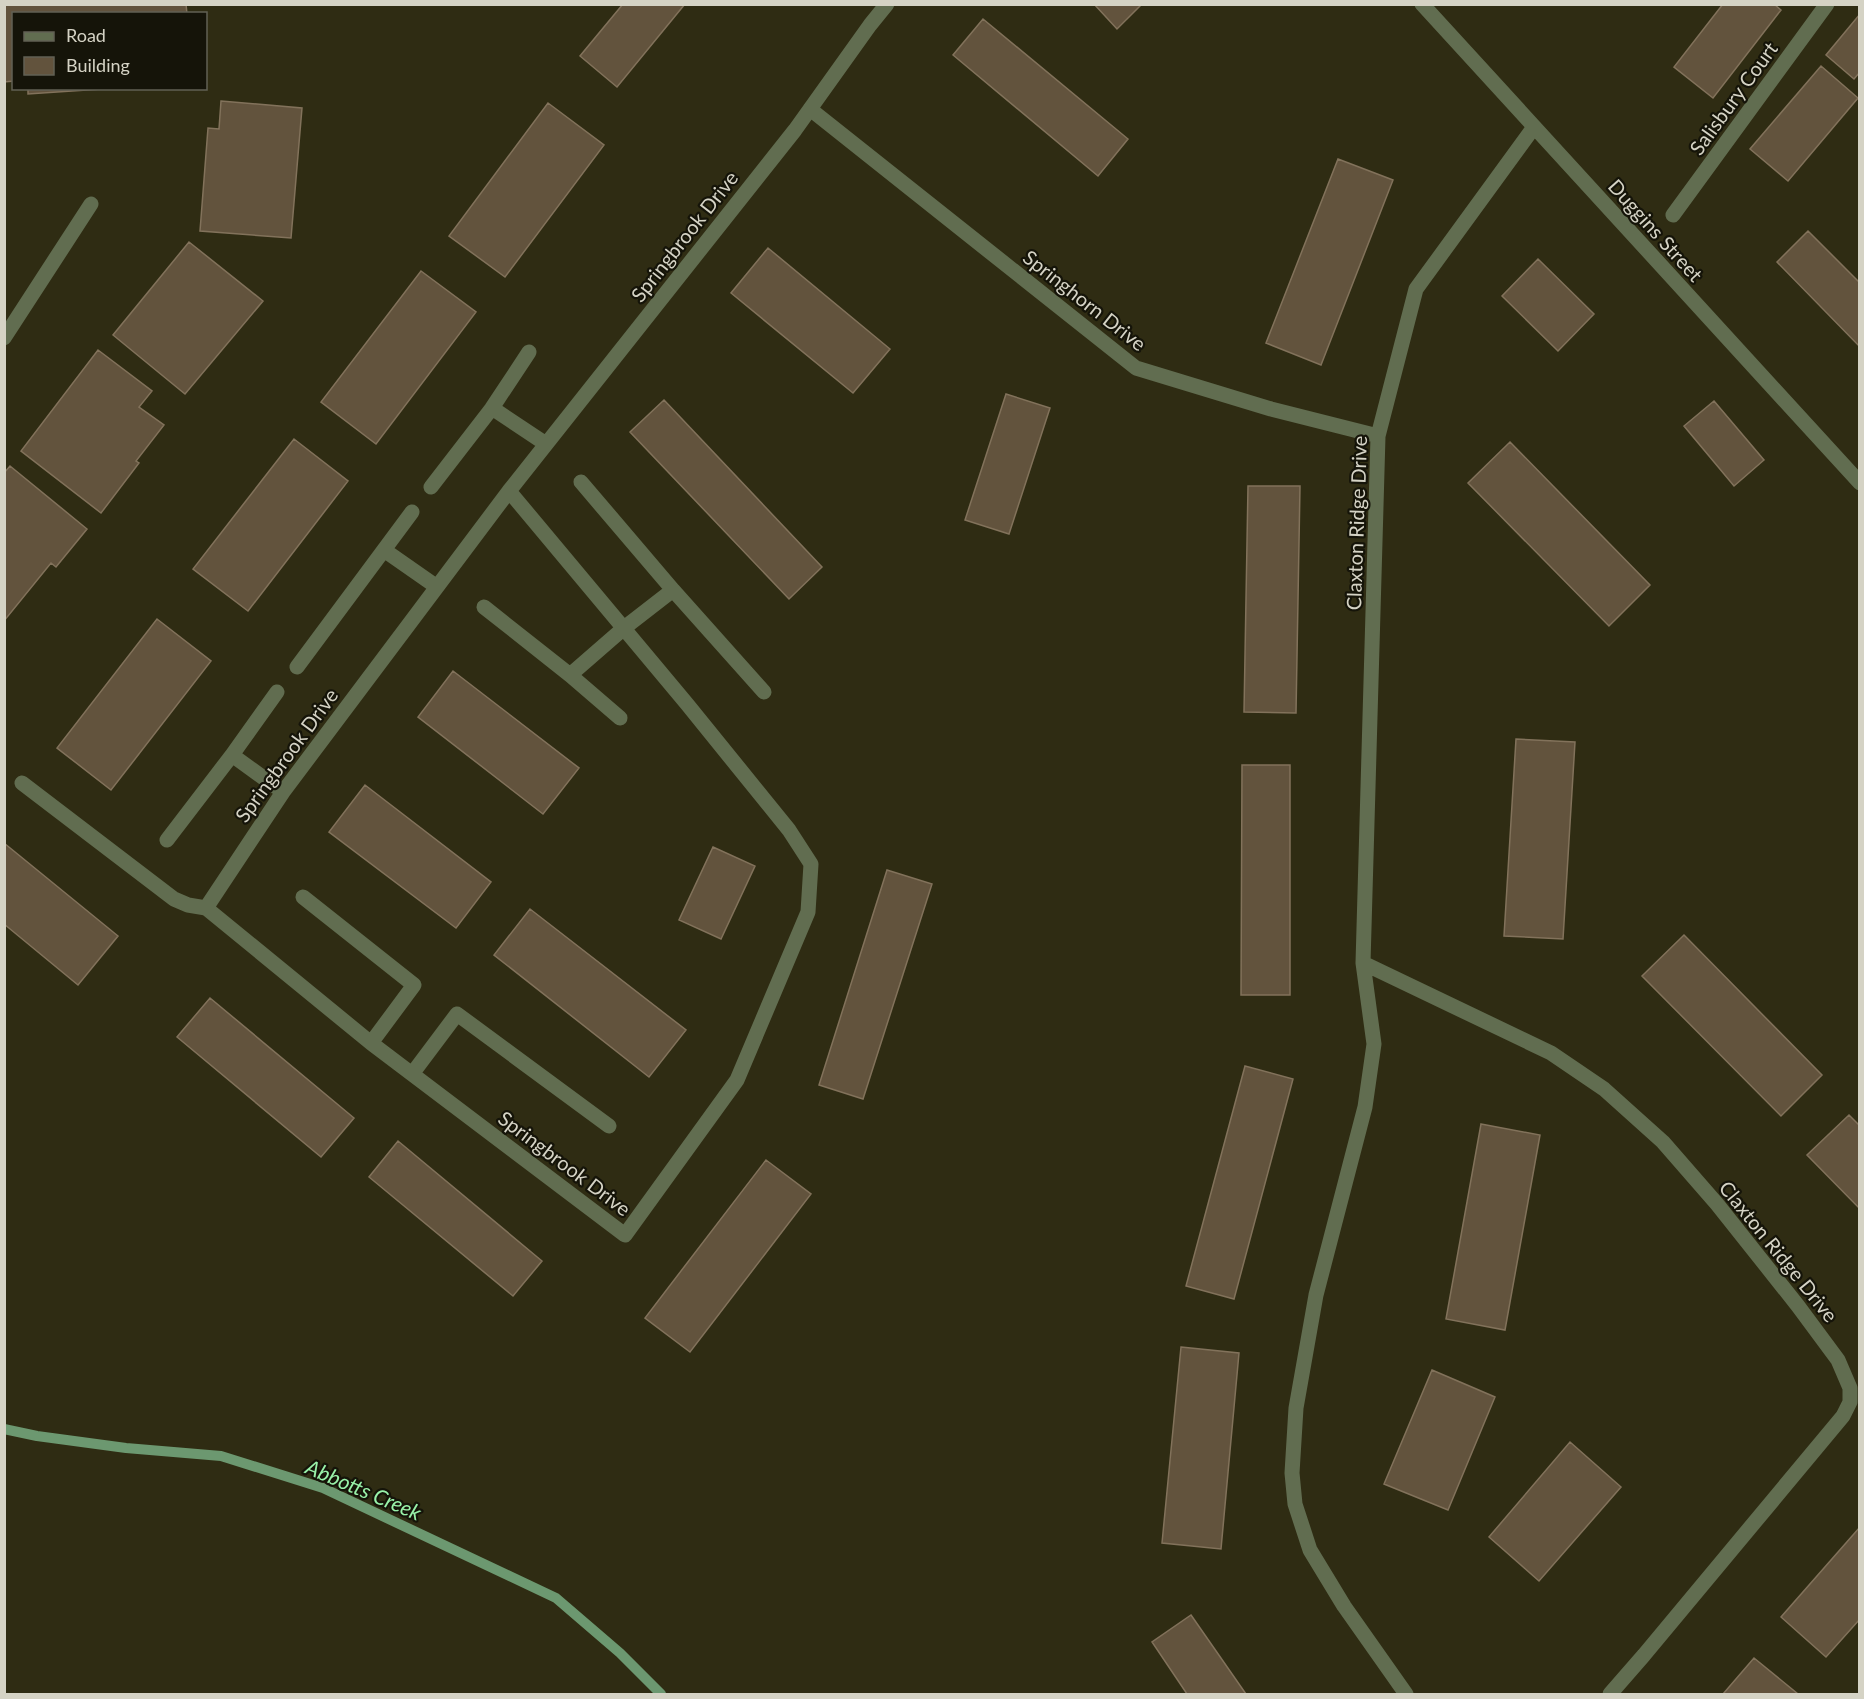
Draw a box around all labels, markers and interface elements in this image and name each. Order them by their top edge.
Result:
legend [12,12,207,90]
text: Road [66,24,106,46]
street label: Salisbury Court [1684,37,1782,159]
text: Building [66,54,130,76]
street label: Springbrook Drive [626,166,742,306]
street label: Duggins Street [1604,174,1708,286]
street label: Springhorn Drive [1019,245,1151,355]
street label: Claxton Ridge Drive [1341,435,1371,611]
street label: Springbrook Drive [230,684,342,826]
street label: Springbrook Drive [494,1106,636,1220]
street label: Claxton Ridge Drive [1715,1176,1843,1326]
water label: Abbotts Creek [302,1453,426,1525]

